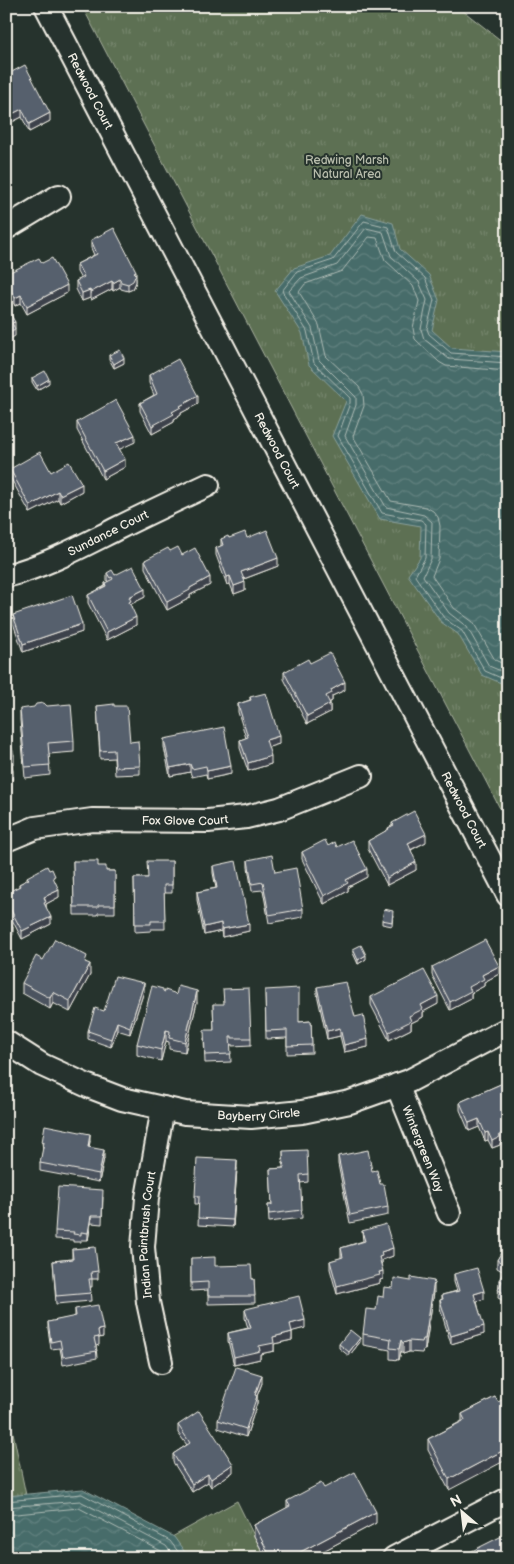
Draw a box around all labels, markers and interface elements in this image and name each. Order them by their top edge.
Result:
street label: Redwood Court [64,50,116,132]
park label: Redwing Marsh Natural Area [305,153,389,182]
street label: Redwood Court [251,410,303,492]
street label: Sundance Court [65,507,151,559]
street label: Redwood Court [438,769,490,851]
street label: Fox Glove Court [142,811,229,829]
street label: Wintergreen Way [399,1104,447,1195]
street label: Bayberry Circle [217,1105,301,1125]
street label: Indian Paintbrush Court [135,1170,159,1299]
north arrow [436,1486,486,1536]
text: N [447,1491,465,1511]

